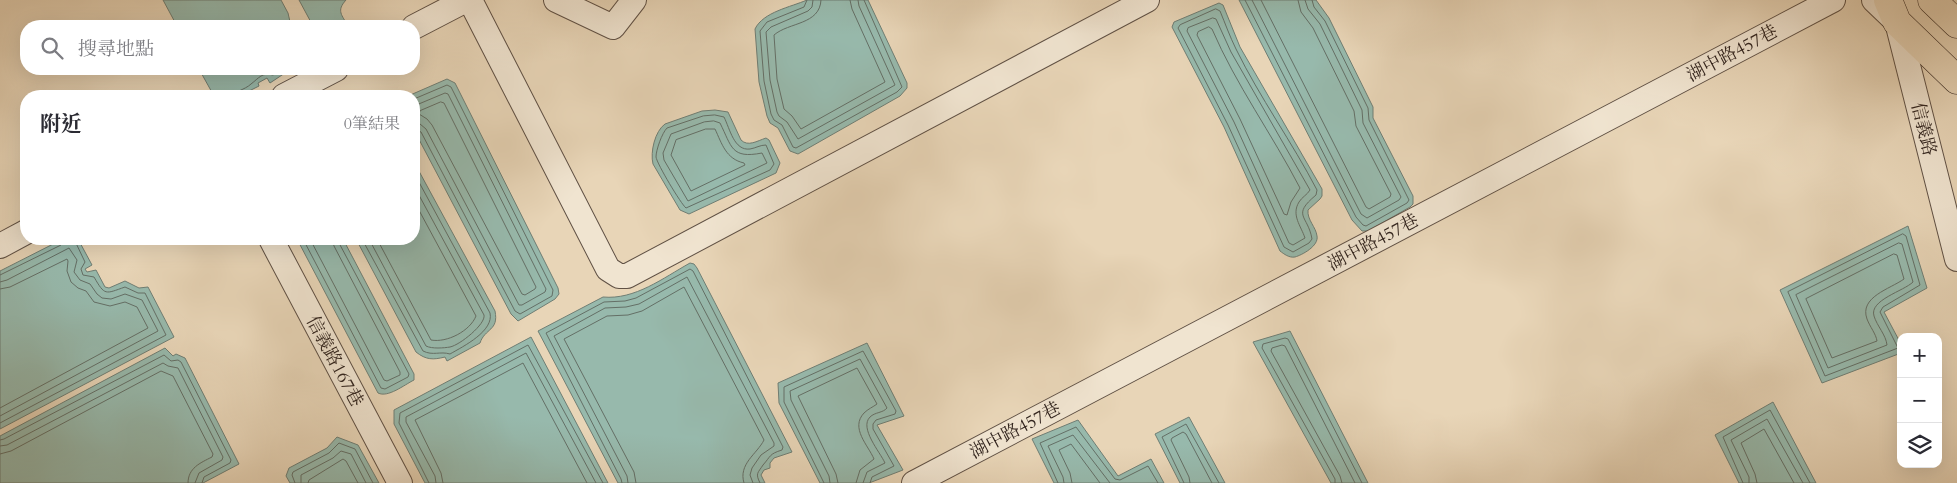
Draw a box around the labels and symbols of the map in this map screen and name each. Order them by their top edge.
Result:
street label: 湖中路457巷 [1682,19,1782,88]
street label: 信義路 [1905,100,1942,158]
street label: 湖中路457巷 [1323,208,1423,277]
street label: 信義路167巷 [300,311,369,411]
street label: 湖中路457巷 [965,396,1065,465]

